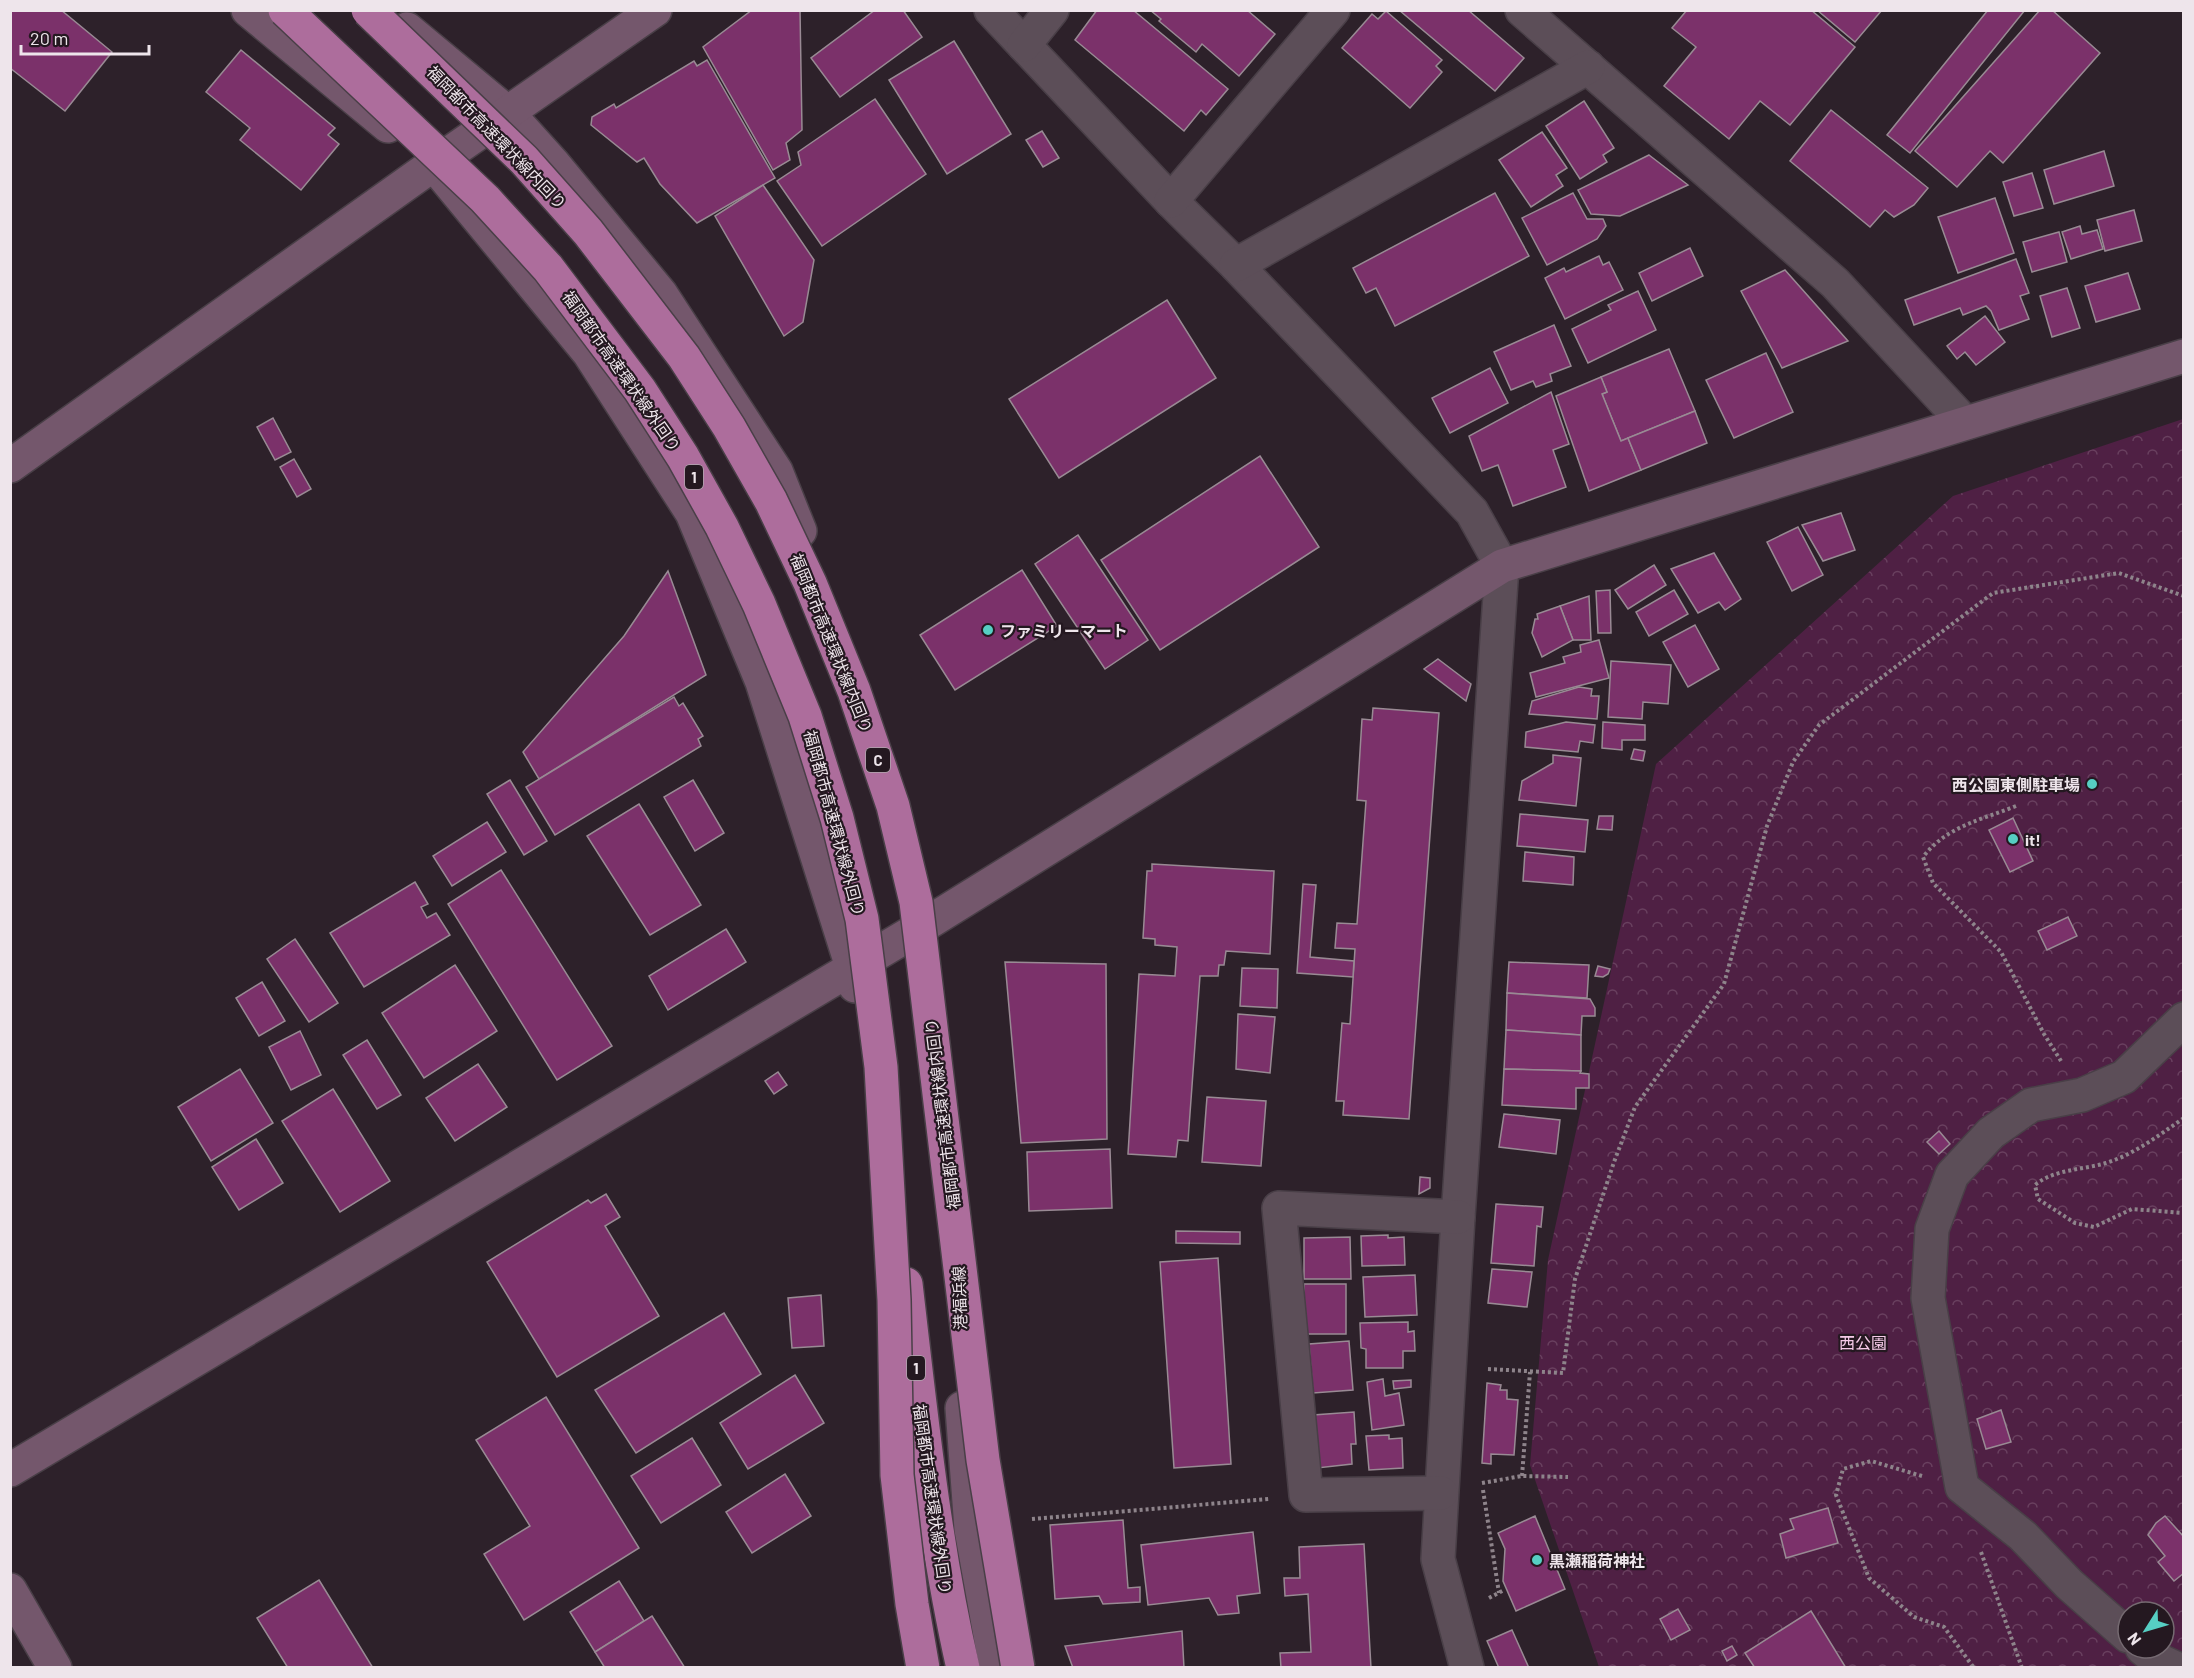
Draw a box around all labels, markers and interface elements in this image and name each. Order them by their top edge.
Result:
scale bar [21,18,148,56]
text: 20 m [30,27,68,49]
street label: 福岡都市高速環状線内回り [423,61,571,213]
street label: 福岡都市高速環状線外回り [559,287,685,455]
road number: 1 [685,465,703,489]
street label: 福岡都市高速環状線内回り [787,550,877,736]
place label: ファミリーマート [1000,621,1128,640]
marker: ファミリーマート [981,623,995,637]
street label: 福岡都市高速環状線外回り [801,728,869,918]
road number: C [866,748,890,772]
place label: 西公園東側駐車場 [1952,775,2080,794]
marker: 西公園東側駐車場 [2085,777,2099,791]
place label: it! [2025,830,2041,849]
marker: it! [2006,832,2020,846]
street label: 福岡都市高速環状線内回り [921,1018,963,1210]
street label: 港福浜線 [948,1266,970,1330]
park label: 西公園 [1839,1333,1887,1352]
road number: 1 [907,1356,925,1380]
street label: 福岡都市高速環状線外回り [910,1403,956,1595]
place label: 黒瀬稲荷神社 [1549,1551,1645,1570]
marker: 黒瀬稲荷神社 [1530,1553,1544,1567]
north arrow [2116,1600,2176,1660]
text: N [2123,1629,2144,1649]

